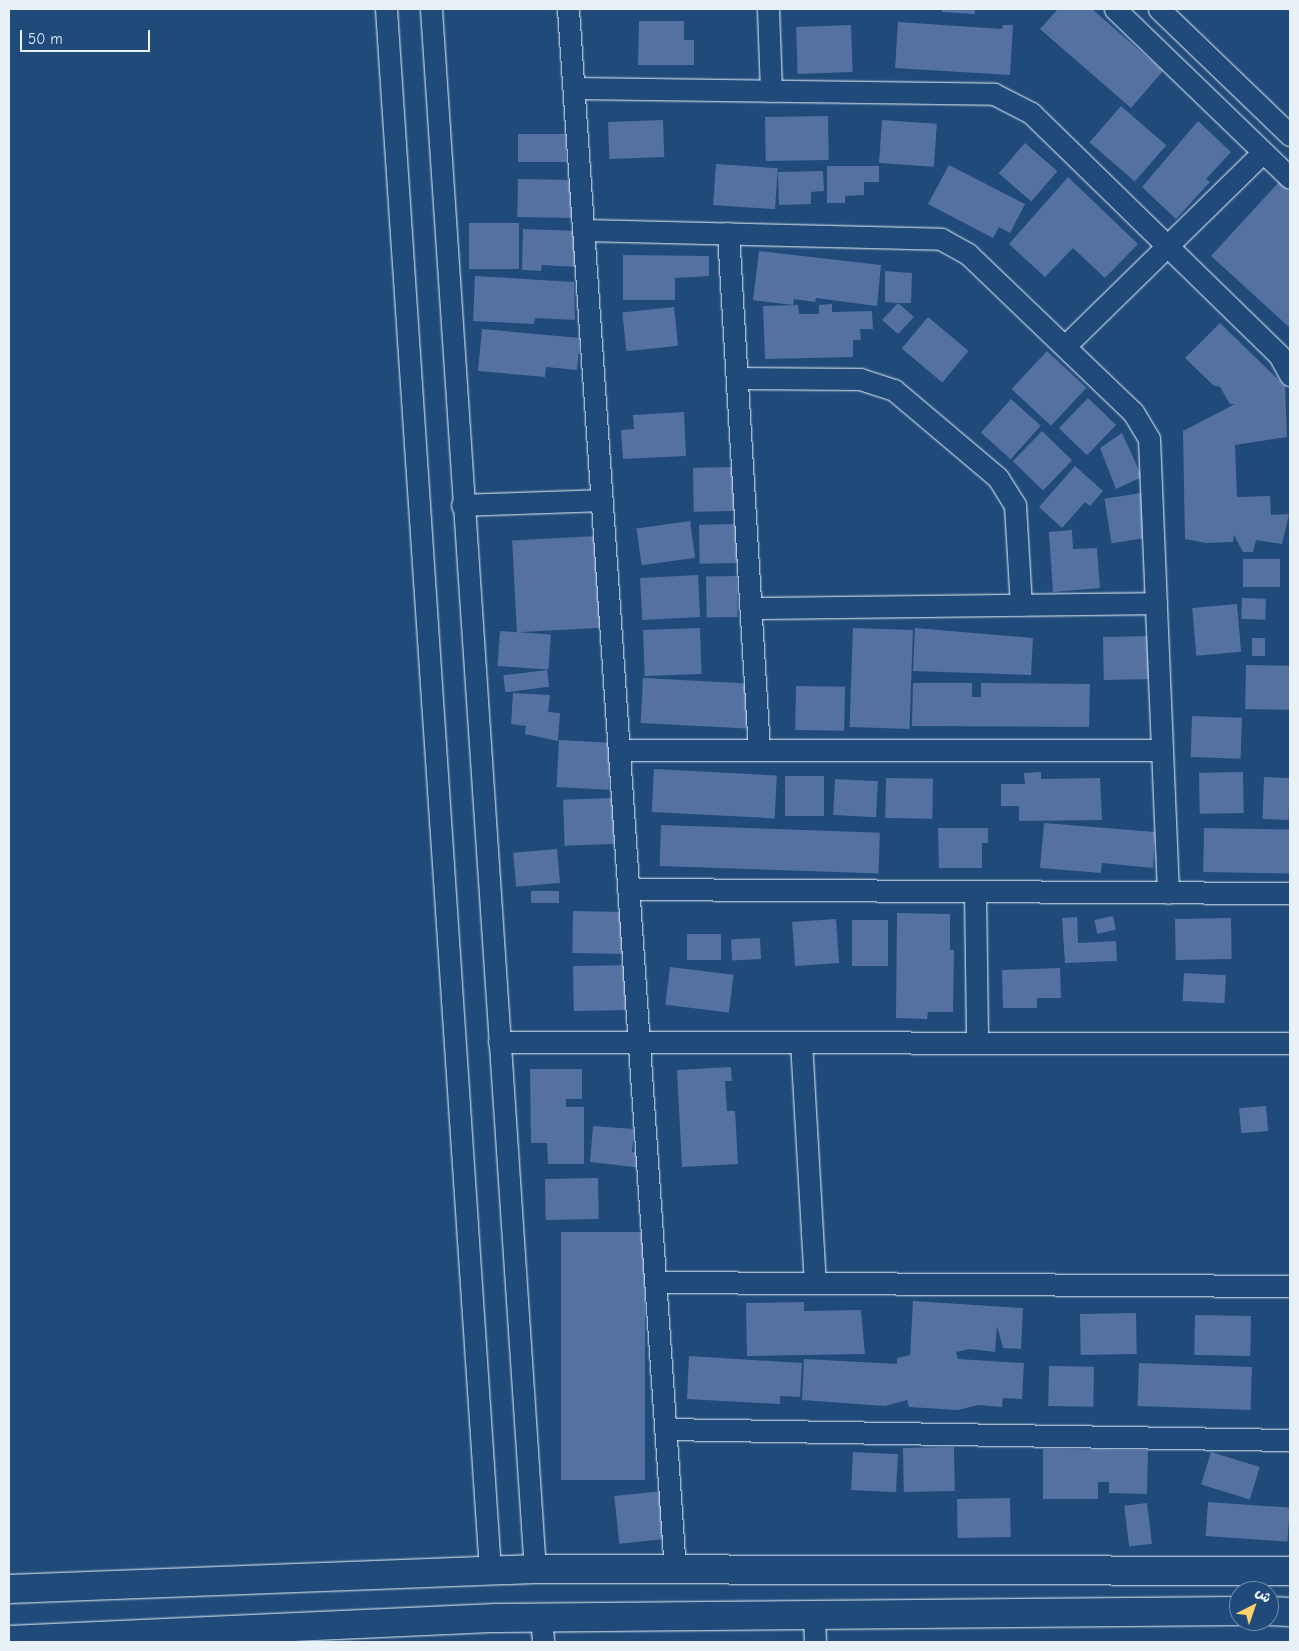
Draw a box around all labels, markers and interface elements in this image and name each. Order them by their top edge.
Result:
scale bar [22,20,152,52]
text: 50 m [28,30,63,48]
north arrow [1229,1581,1279,1631]
text: ش [1252,1584,1275,1607]

